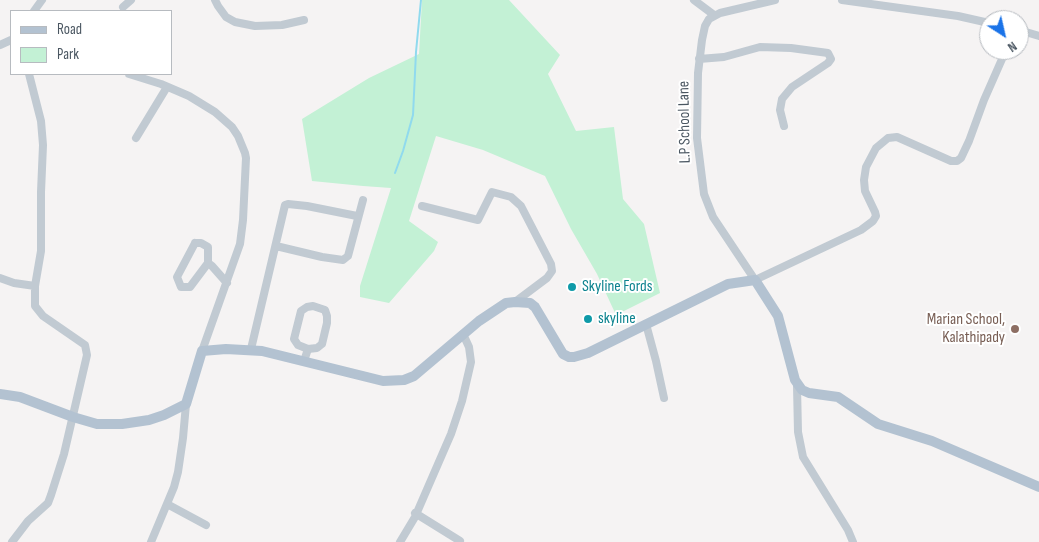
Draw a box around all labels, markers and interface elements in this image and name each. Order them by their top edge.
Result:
legend [10,10,172,75]
north arrow [979,10,1029,60]
text: Road [57,20,82,39]
text: N [1004,38,1020,56]
text: Park [57,45,79,64]
street label: L.P School Lane [675,81,695,163]
place label: Skyline Fords [582,277,652,297]
marker: Skyline Fords [566,281,578,293]
place label: skyline [598,309,636,329]
place label: Marian School, Kalathipady [927,310,1005,348]
marker: skyline [582,313,594,325]
marker: Marian School, Kalathipady [1009,323,1021,335]

